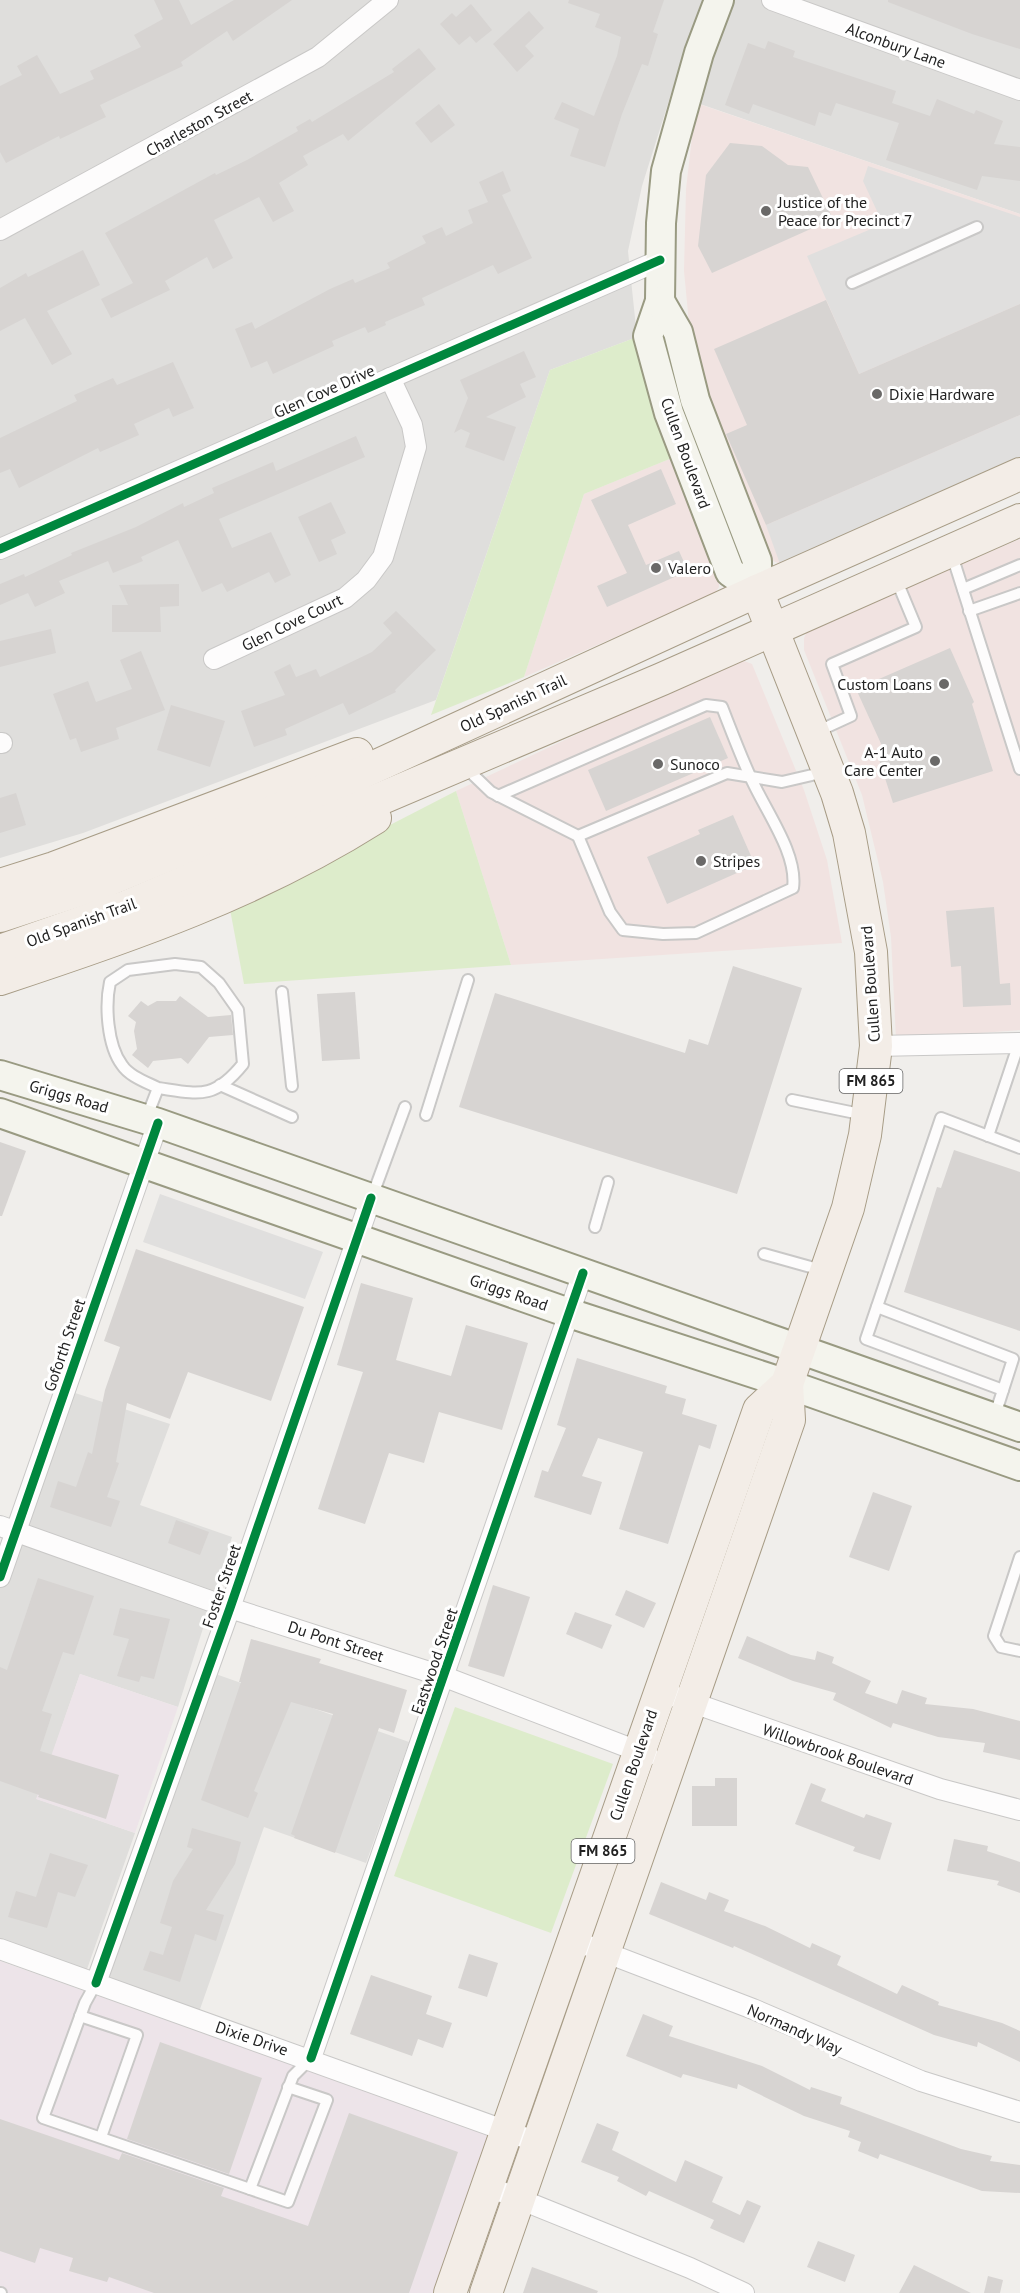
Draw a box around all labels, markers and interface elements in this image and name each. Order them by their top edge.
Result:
street label: Alconbury Lane [843,18,949,72]
street label: Charleston Street [142,85,256,160]
place label: Justice of the Peace for Precinct 7 [777,192,913,230]
marker: Justice of the Peace for Precinct 7 [759,204,773,218]
street label: Glen Cove Drive [270,360,378,422]
place label: Dixie Hardware [889,384,995,404]
marker: Dixie Hardware [870,387,884,401]
street label: Cullen Boulevard [657,395,715,511]
place label: Valero [667,558,711,578]
marker: Valero [649,561,663,575]
street label: Glen Cove Court [238,589,346,655]
street label: Old Spanish Trail [456,669,570,736]
place label: Custom Loans [837,674,932,694]
marker: Custom Loans [937,677,951,691]
place label: A-1 Auto Care Center [844,742,924,780]
place label: Sunoco [670,754,720,774]
marker: A-1 Auto Care Center [928,754,942,768]
marker: Sunoco [651,757,665,771]
place label: Stripes [713,851,760,871]
marker: Stripes [694,854,708,868]
street label: Old Spanish Trail [23,893,139,951]
street label: Cullen Boulevard [856,925,884,1043]
road number: FM 865 [840,1069,902,1093]
street label: Griggs Road [27,1075,111,1117]
street label: Griggs Road [467,1269,551,1315]
street label: Goforth Street [39,1295,89,1394]
street label: Foster Street [197,1541,245,1631]
street label: Eastwood Street [406,1605,462,1717]
street label: Du Pont Street [286,1616,387,1666]
street label: Cullen Boulevard [605,1707,661,1823]
street label: Willowbrook Boulevard [760,1719,916,1789]
road number: FM 865 [572,1839,634,1863]
street label: Normandy Way [744,1999,846,2059]
street label: Dixie Drive [213,2016,291,2060]

